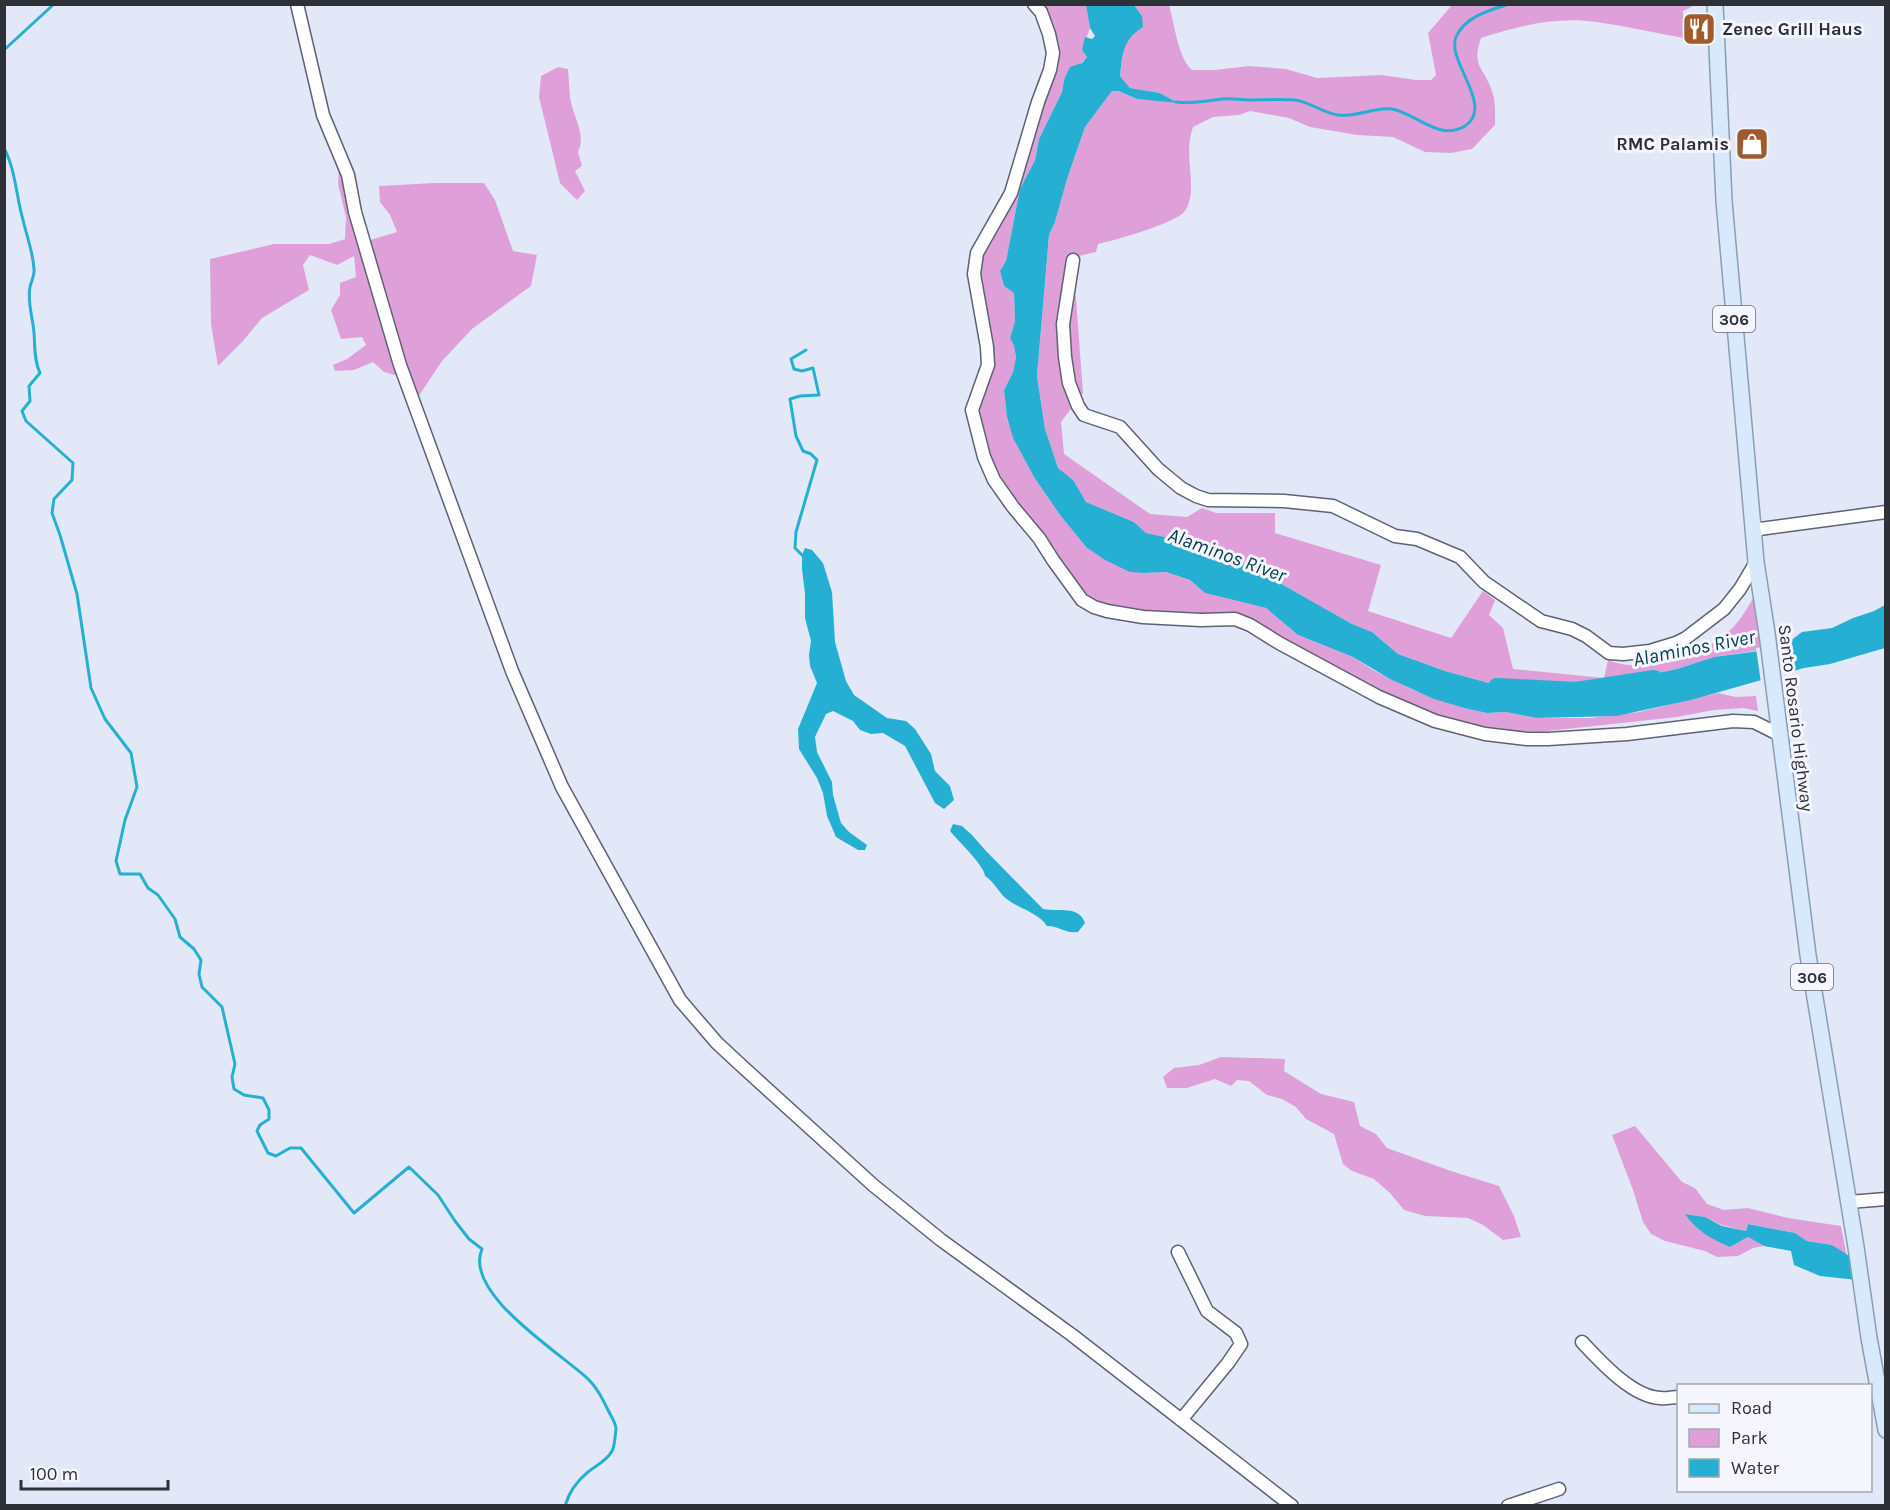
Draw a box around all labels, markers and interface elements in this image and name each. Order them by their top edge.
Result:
restaurant icon: Zenec Grill Haus [1681,11,1717,47]
place label: Zenec Grill Haus [1722,18,1862,40]
shop icon: RMC Palamis [1734,126,1770,162]
place label: RMC Palamis [1616,133,1729,155]
road number: 306 [1713,306,1755,332]
water label: Alaminos River [1165,523,1290,587]
street label: Santo Rosario Highway [1774,623,1818,814]
water label: Alaminos River [1631,625,1758,671]
road number: 306 [1791,964,1833,990]
legend [1677,1384,1872,1492]
text: Road [1731,1397,1772,1419]
text: Park [1731,1427,1768,1449]
scale bar [21,1453,168,1491]
text: Water [1731,1457,1779,1479]
text: 100 m [30,1463,78,1485]

